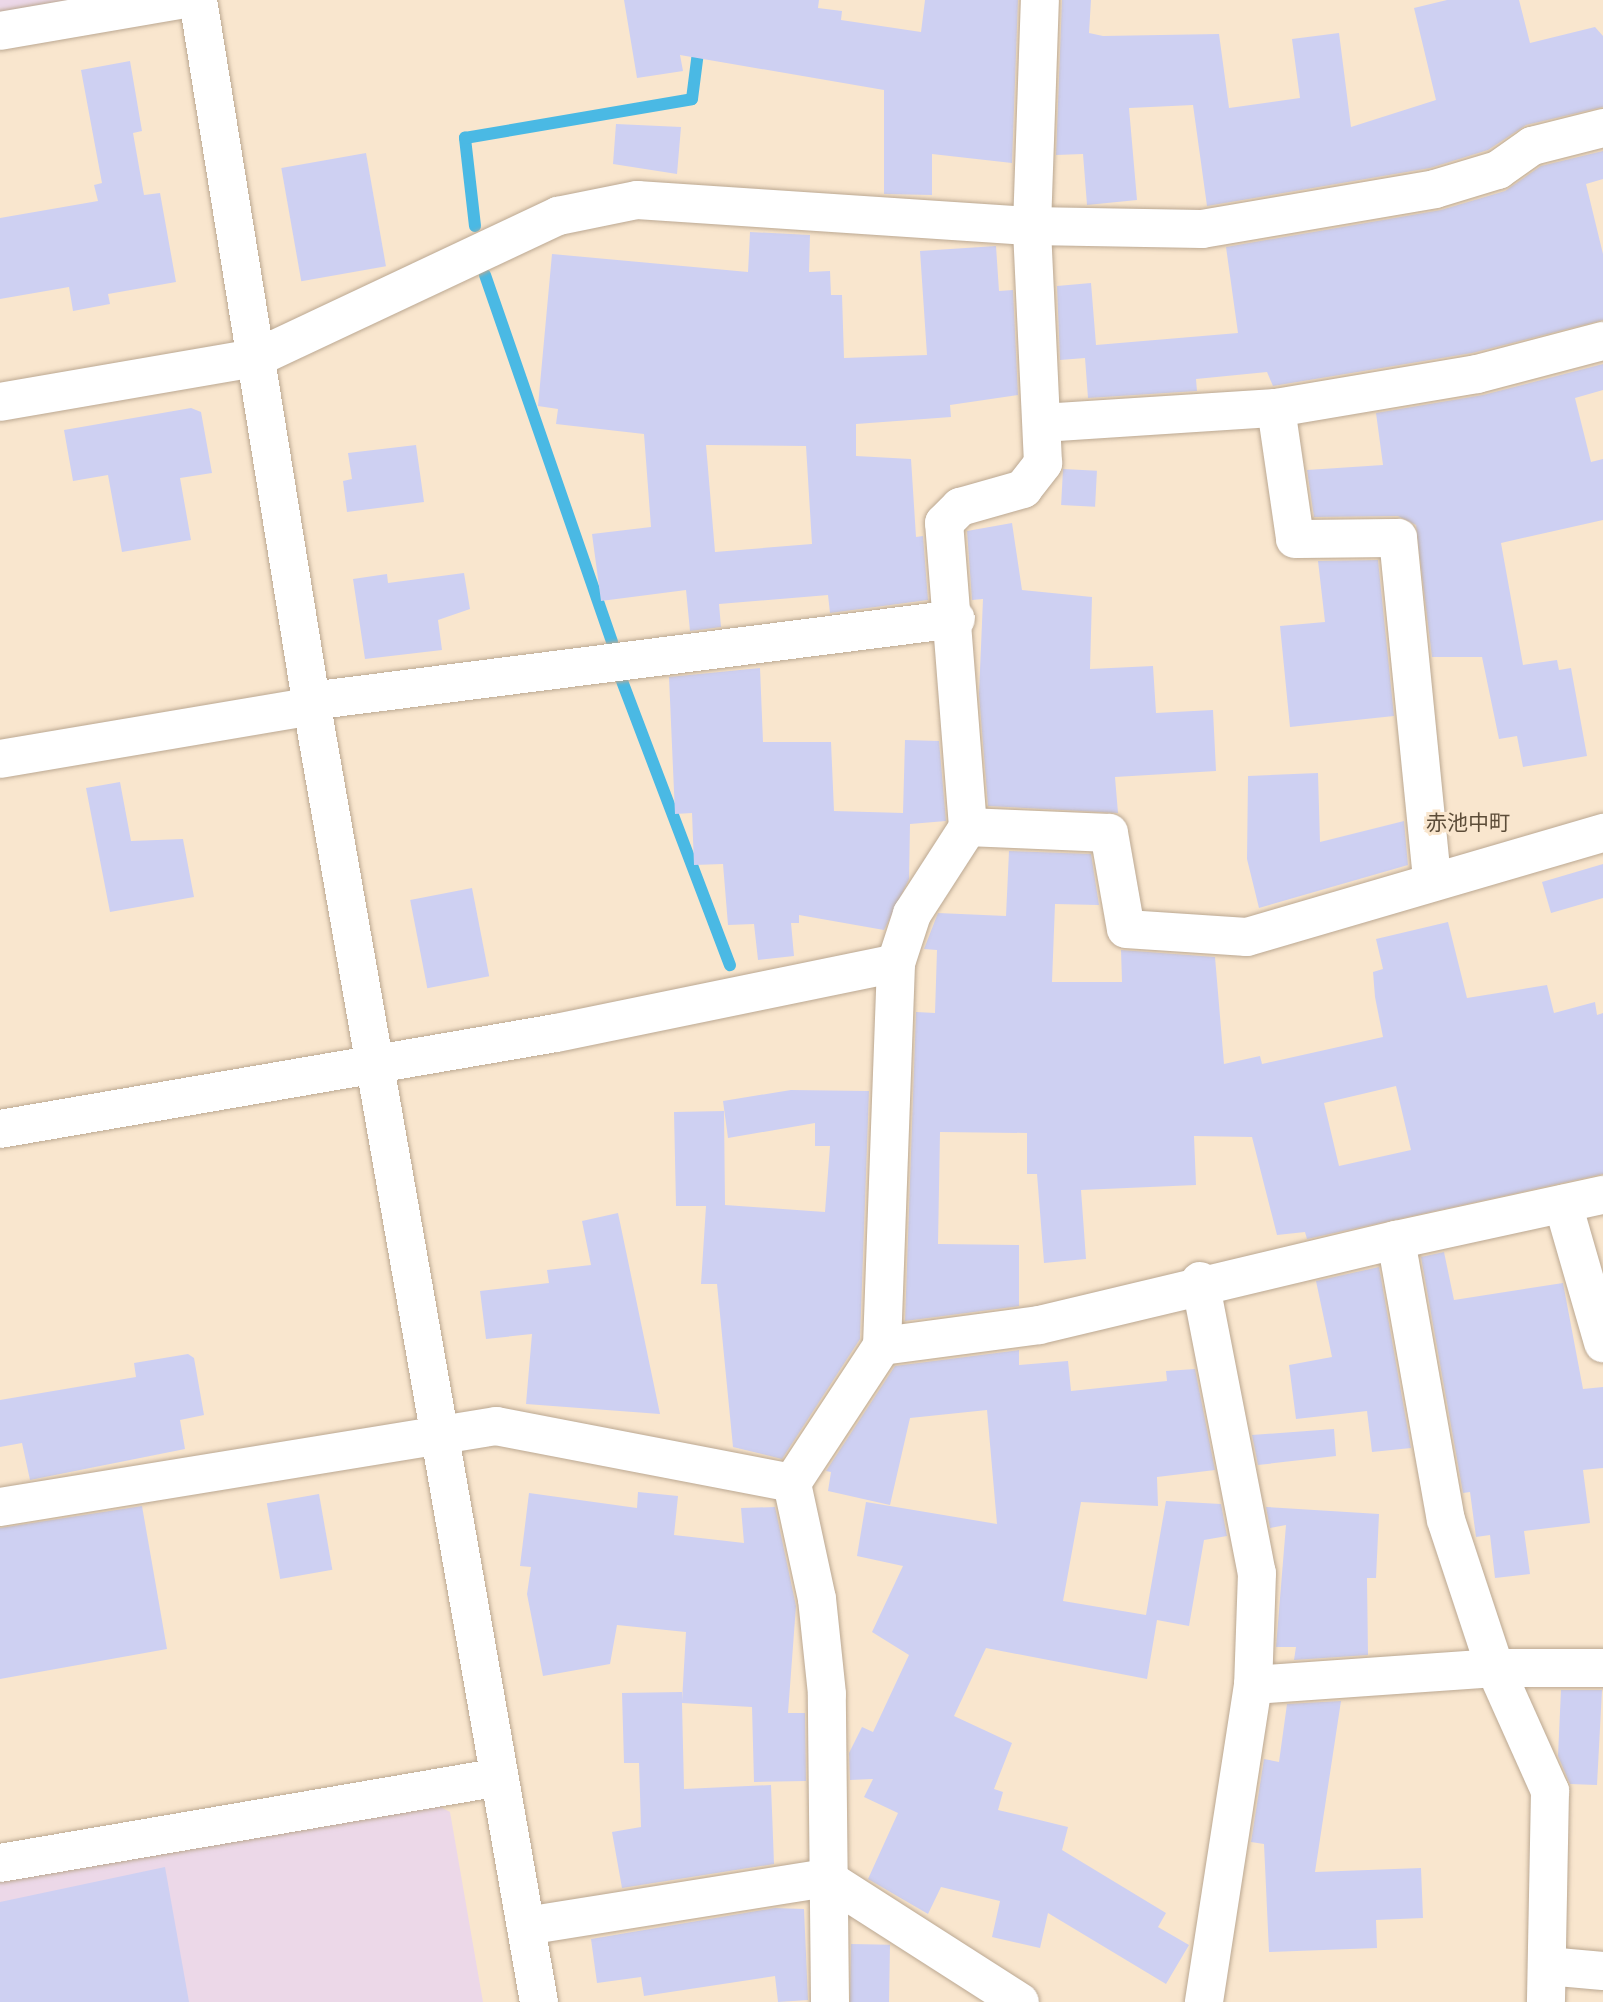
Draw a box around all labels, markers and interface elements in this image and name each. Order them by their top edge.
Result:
district label: 赤池中町 [1426,808,1510,834]

